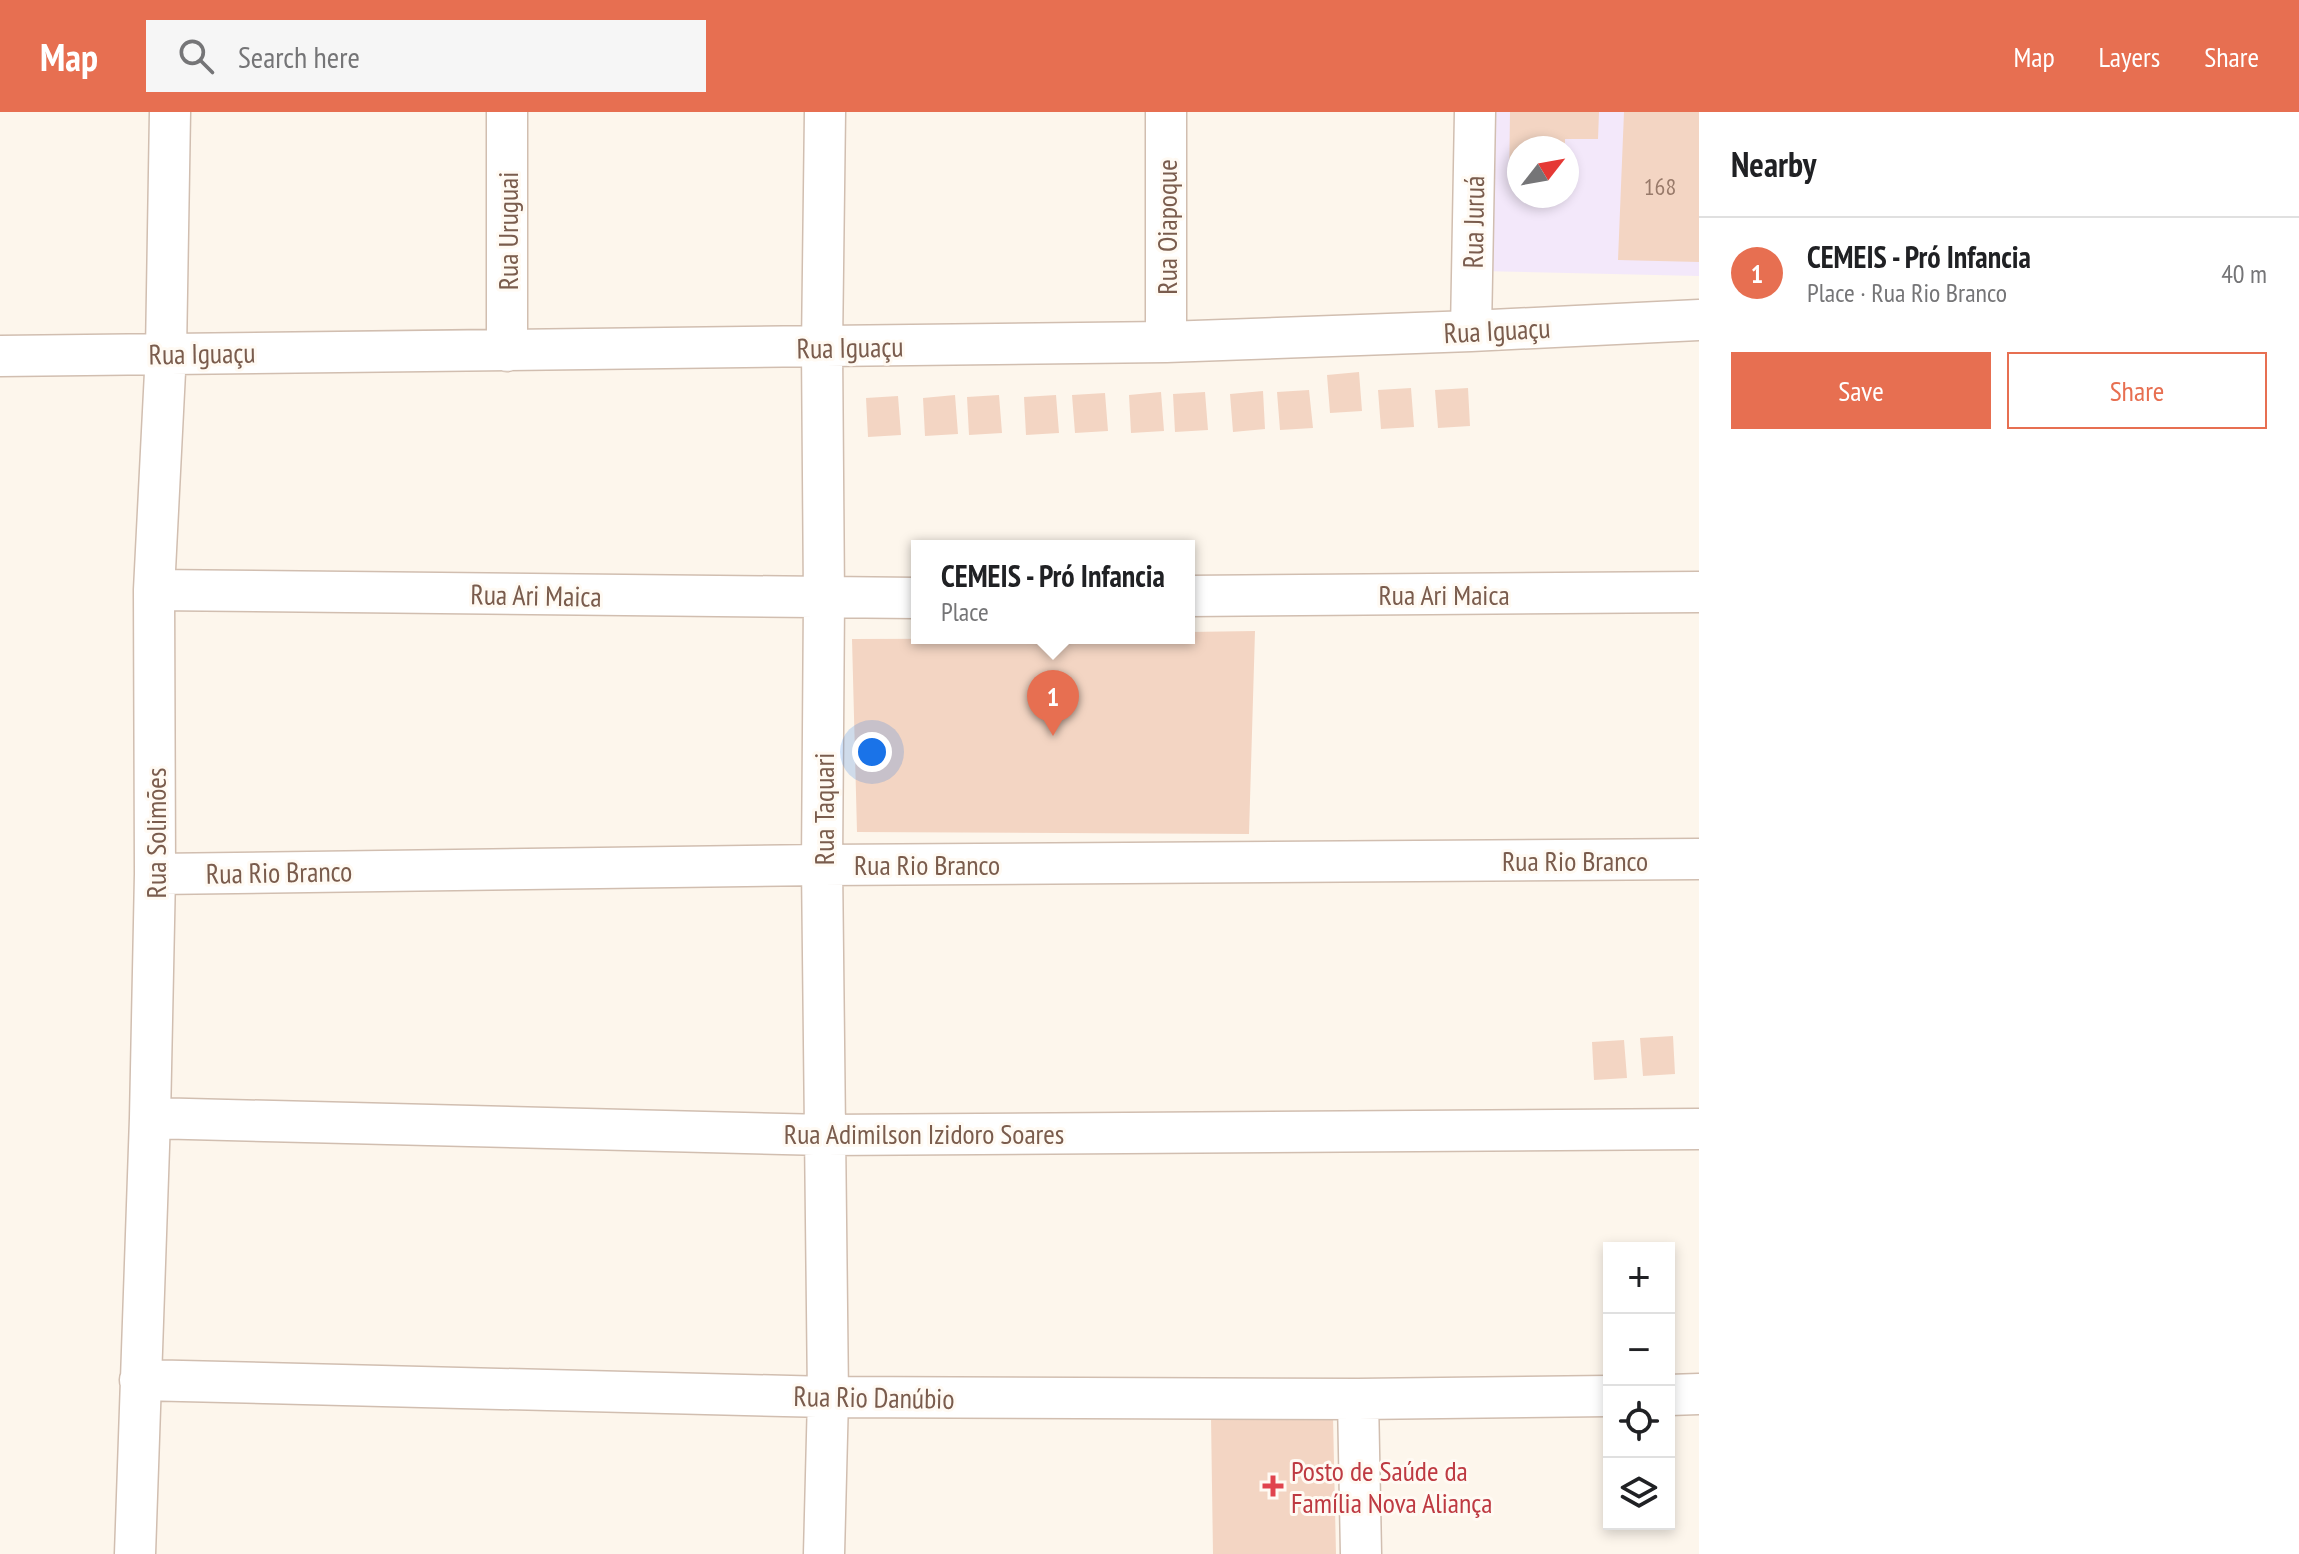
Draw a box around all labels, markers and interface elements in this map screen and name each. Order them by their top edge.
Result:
search box [146,20,706,92]
text: Map [40,32,98,81]
icon: search [174,34,218,78]
text: Search here [238,37,360,76]
text: Map [2013,38,2055,75]
text: Layers [2099,38,2160,75]
text: Share [2204,38,2259,75]
north arrow [1507,136,1579,208]
text: Nearby [1731,142,1816,186]
street label: Rua Oiapoque [1148,159,1185,295]
house number: 168 [1644,171,1676,202]
street label: Rua Uruguai [489,172,526,290]
street label: Rua Juruá [1454,175,1492,269]
text: CEMEIS - Pró Infancia [1807,237,2031,276]
text: 1 [1751,257,1763,290]
text: 40 m [2221,257,2267,290]
text: Place · Rua Rio Branco [1807,276,2007,309]
street label: Rua Iguaçu [1443,309,1551,351]
street label: Rua Iguaçu [796,328,904,366]
street label: Rua Iguaçu [148,334,256,372]
button: Save [1731,352,1991,429]
button: Share [2007,352,2267,429]
popup [911,540,1195,644]
text: CEMEIS - Pró Infancia [941,556,1165,595]
street label: Rua Ari Maica [470,575,602,615]
street label: Rua Ari Maica [1378,576,1510,613]
text: Place [941,595,989,628]
pin: 1 [1027,670,1079,736]
your location [852,732,892,772]
street label: Rua Taquari [805,753,842,865]
street label: Rua Solimões [137,768,174,898]
street label: Rua Rio Branco [1502,842,1648,879]
street label: Rua Rio Branco [854,846,1000,883]
street label: Rua Rio Branco [206,852,352,892]
street label: Rua Adimilson Izidoro Soares [784,1115,1064,1152]
map controls [1603,1242,1675,1530]
button: + [1603,1242,1675,1314]
button: − [1603,1314,1675,1386]
street label: Rua Rio Danúbio [793,1377,955,1417]
button: locate [1603,1386,1675,1458]
place label: Posto de Saúde da Família Nova Aliança [1291,1452,1492,1521]
button: layers [1603,1458,1675,1530]
marker: Posto de Saúde da Família Nova Aliança [1262,1475,1284,1497]

